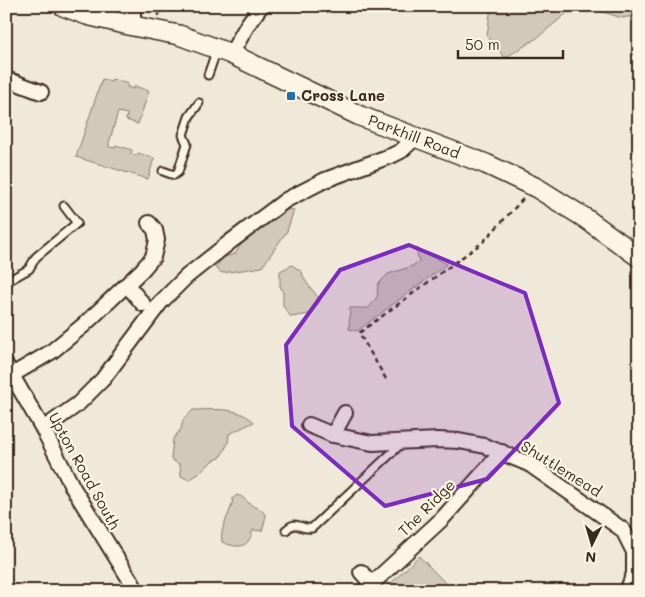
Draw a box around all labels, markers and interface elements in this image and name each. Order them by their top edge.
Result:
scale bar [458,28,562,60]
text: 50 m [465,34,500,54]
place label: Cross Lane [301,85,385,105]
marker: Cross Lane [285,90,297,102]
street label: Parkhill Road [366,109,463,163]
street label: Upton Road South [44,409,125,532]
street label: Shuttlemead [517,435,606,501]
street label: The Ridge [394,475,459,540]
north arrow [568,520,618,570]
text: N [585,548,597,567]

